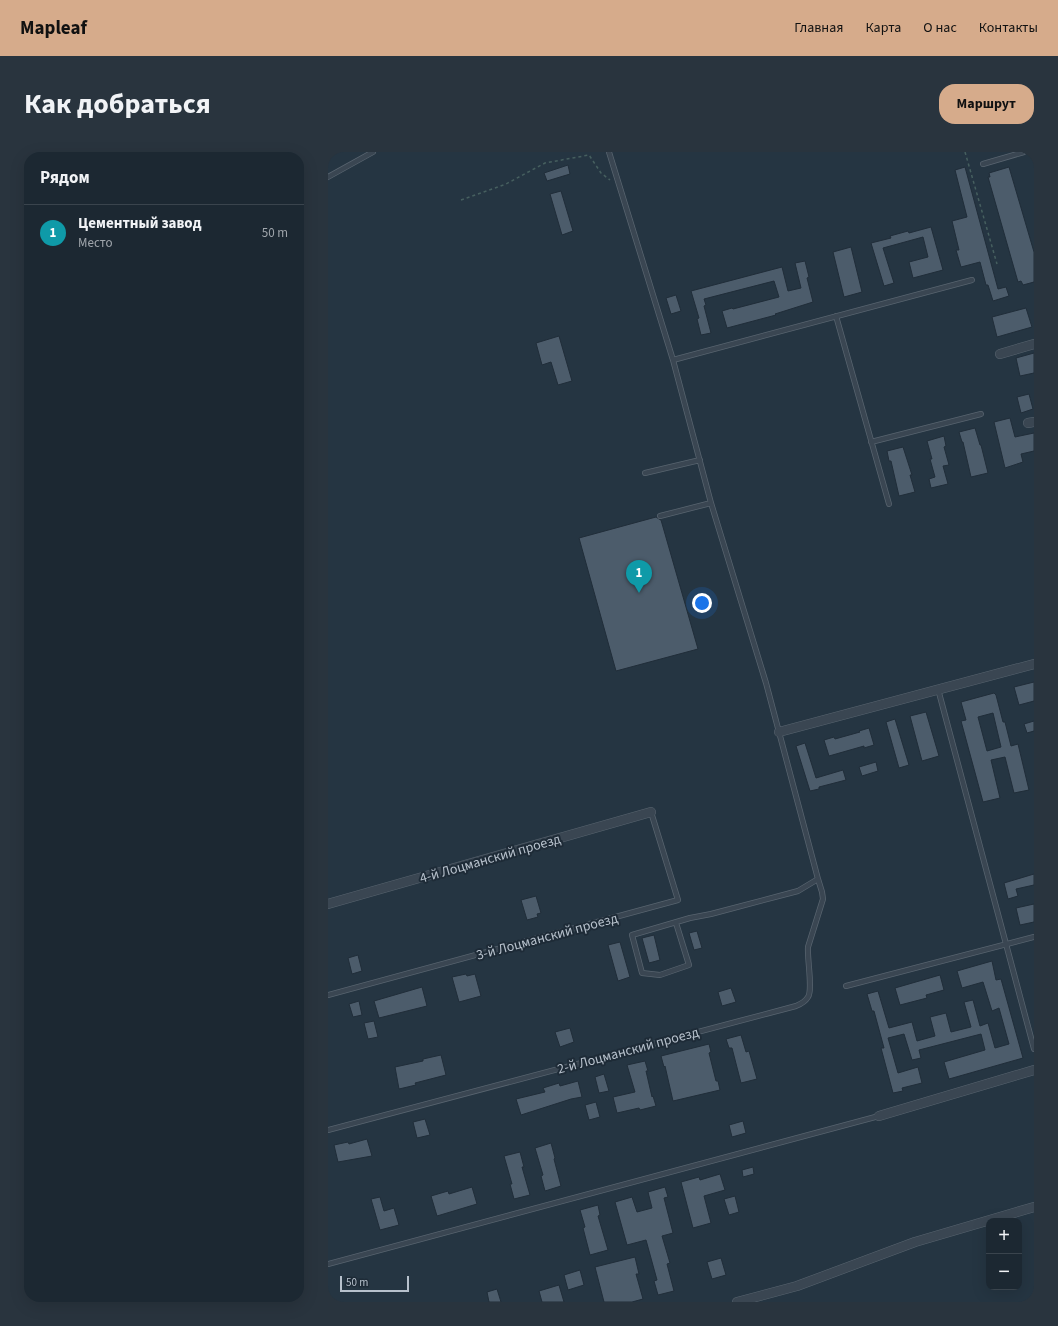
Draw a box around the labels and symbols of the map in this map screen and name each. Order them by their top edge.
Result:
pin: 1 [626,560,652,593]
your location [692,593,712,613]
street label: 4-й Лоцманский проезд [417,829,564,889]
street label: 3-й Лоцманский проезд [474,908,621,966]
street label: 2-й Лоцманский проезд [555,1022,702,1080]
scale bar [340,1274,409,1293]

